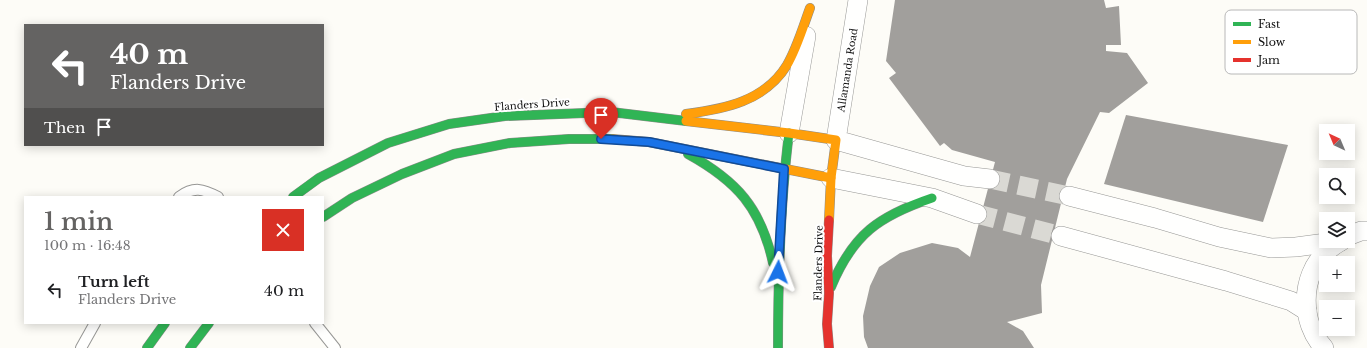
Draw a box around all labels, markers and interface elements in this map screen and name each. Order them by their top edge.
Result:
legend [1225,10,1357,74]
text: Fast [1258,17,1281,31]
street label: Allamanda Road [834,27,861,114]
text: Slow [1258,35,1286,49]
text: 40 m [110,37,188,72]
icon: left [44,40,96,92]
text: Jam [1256,53,1280,67]
text: Flanders Drive [110,72,246,94]
street label: Flanders Drive [494,95,570,114]
pin [584,98,618,139]
icon: arrive [590,104,612,126]
icon: arrive [93,116,115,138]
text: Then [44,118,85,137]
north arrow [1319,124,1355,160]
map controls [1319,124,1355,336]
button: search [1319,168,1355,204]
text: 1 min [44,207,113,236]
button: close [262,209,304,251]
button: layers [1319,212,1355,248]
street label: Flanders Drive [811,225,826,301]
text: 100 m · 16:48 [44,237,131,254]
position arrow [757,251,799,293]
button: + [1319,256,1355,292]
text: Turn left [78,272,149,291]
icon: left [44,279,66,301]
text: 40 m [264,281,304,300]
text: Flanders Drive [78,291,176,308]
button: − [1319,300,1355,336]

